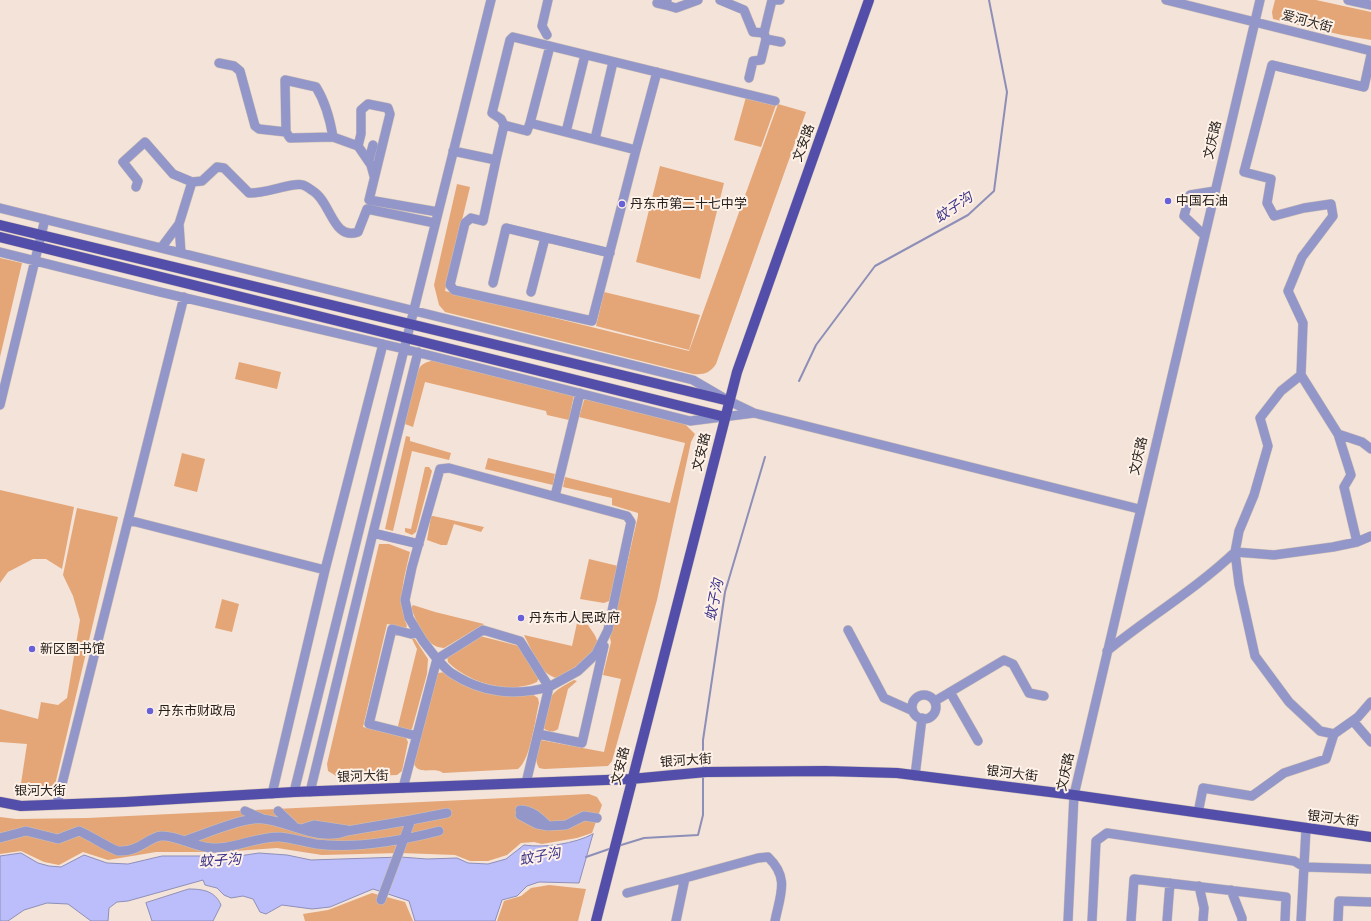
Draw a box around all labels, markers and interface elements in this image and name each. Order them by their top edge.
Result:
street label: 爱河大街 [1280,8,1334,36]
street label: 文庆路 [1201,119,1225,161]
street label: 文安路 [790,122,818,164]
water label: 蚊子沟 [932,189,976,227]
place label: 中国石油 [1176,193,1228,209]
place label: 丹东市第二十七中学 [630,196,747,212]
marker: 中国石油 [1163,196,1173,206]
marker: 丹东市第二十七中学 [617,199,627,209]
street label: 文安路 [690,431,714,473]
street label: 文庆路 [1127,435,1151,477]
water label: 蚊子沟 [703,578,727,622]
place label: 丹东市人民政府 [529,610,620,626]
marker: 丹东市人民政府 [516,613,526,623]
place label: 新区图书馆 [40,641,105,657]
marker: 新区图书馆 [27,644,37,654]
place label: 丹东市财政局 [158,703,236,719]
marker: 丹东市财政局 [145,706,155,716]
street label: 文安路 [609,745,633,787]
street label: 银河大街 [660,751,712,771]
street label: 文庆路 [1054,751,1078,793]
street label: 银河大街 [985,763,1039,785]
street label: 银河大街 [337,768,389,786]
street label: 银河大街 [14,783,66,799]
street label: 银河大街 [1306,808,1360,830]
water label: 蚊子沟 [518,845,562,869]
water label: 蚊子沟 [198,851,242,871]

